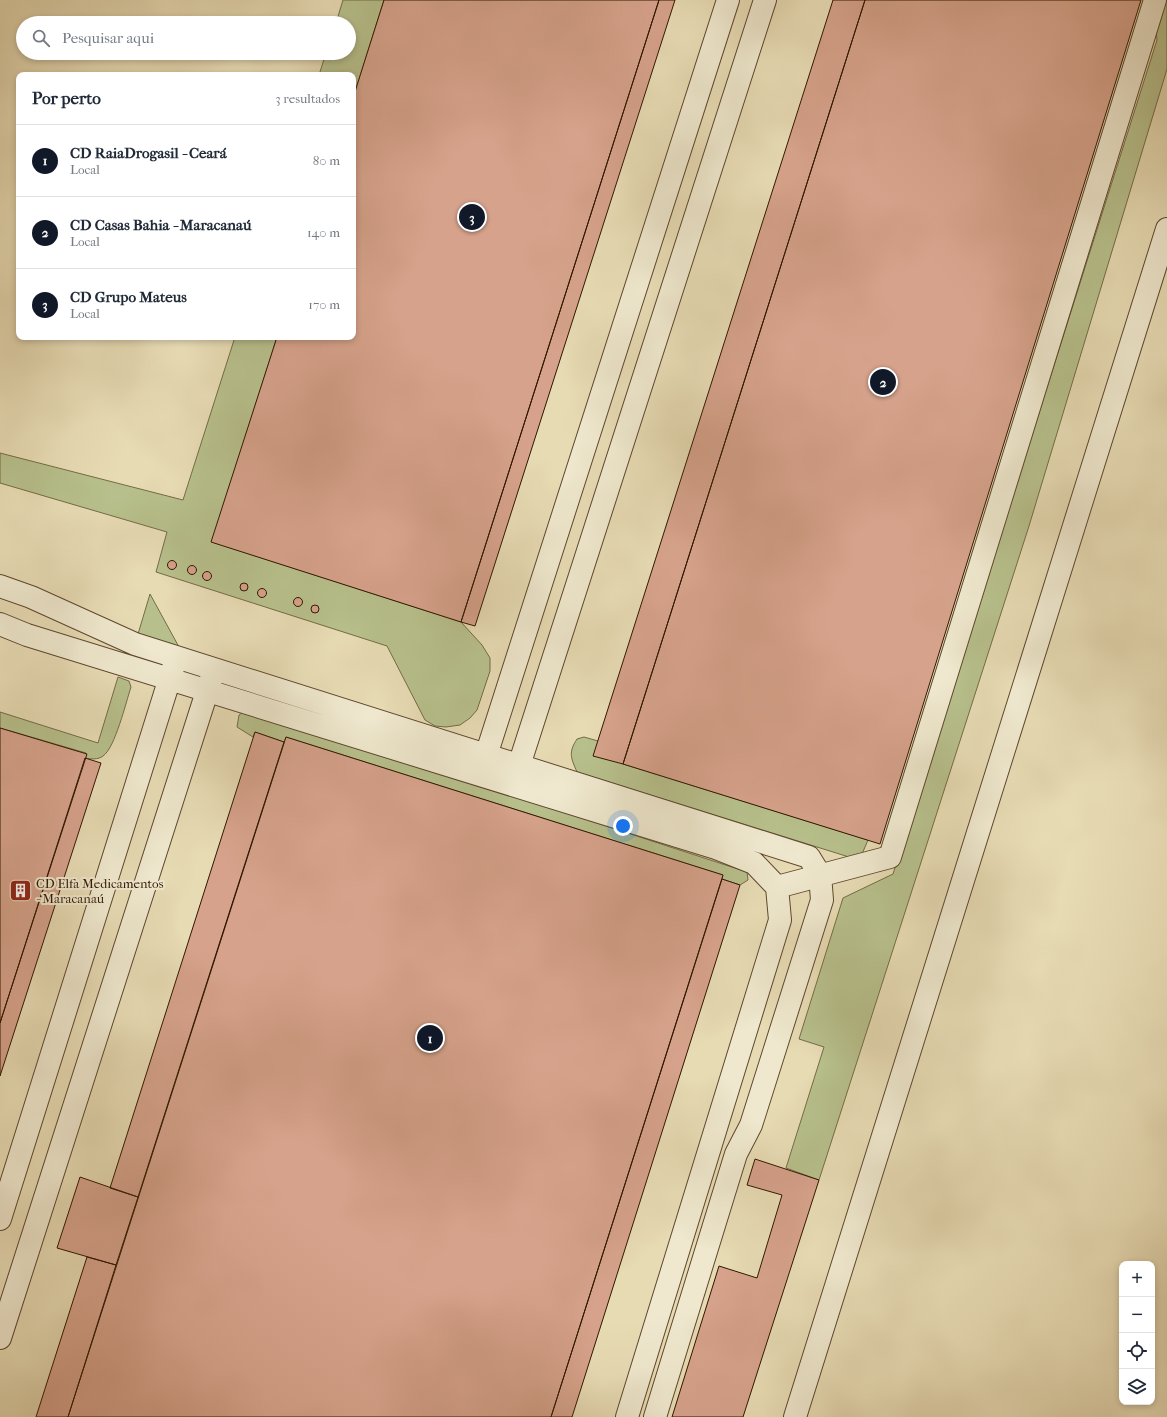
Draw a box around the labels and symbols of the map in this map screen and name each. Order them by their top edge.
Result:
pin: 3 [459,202,485,232]
pin: 2 [870,367,896,397]
your location [613,816,633,836]
place label: CD Elfa Medicamentos - Maracanaú [36,876,164,906]
building icon: CD Elfa Medicamentos - Maracanaú [8,877,34,903]
pin: 1 [417,1023,443,1053]

